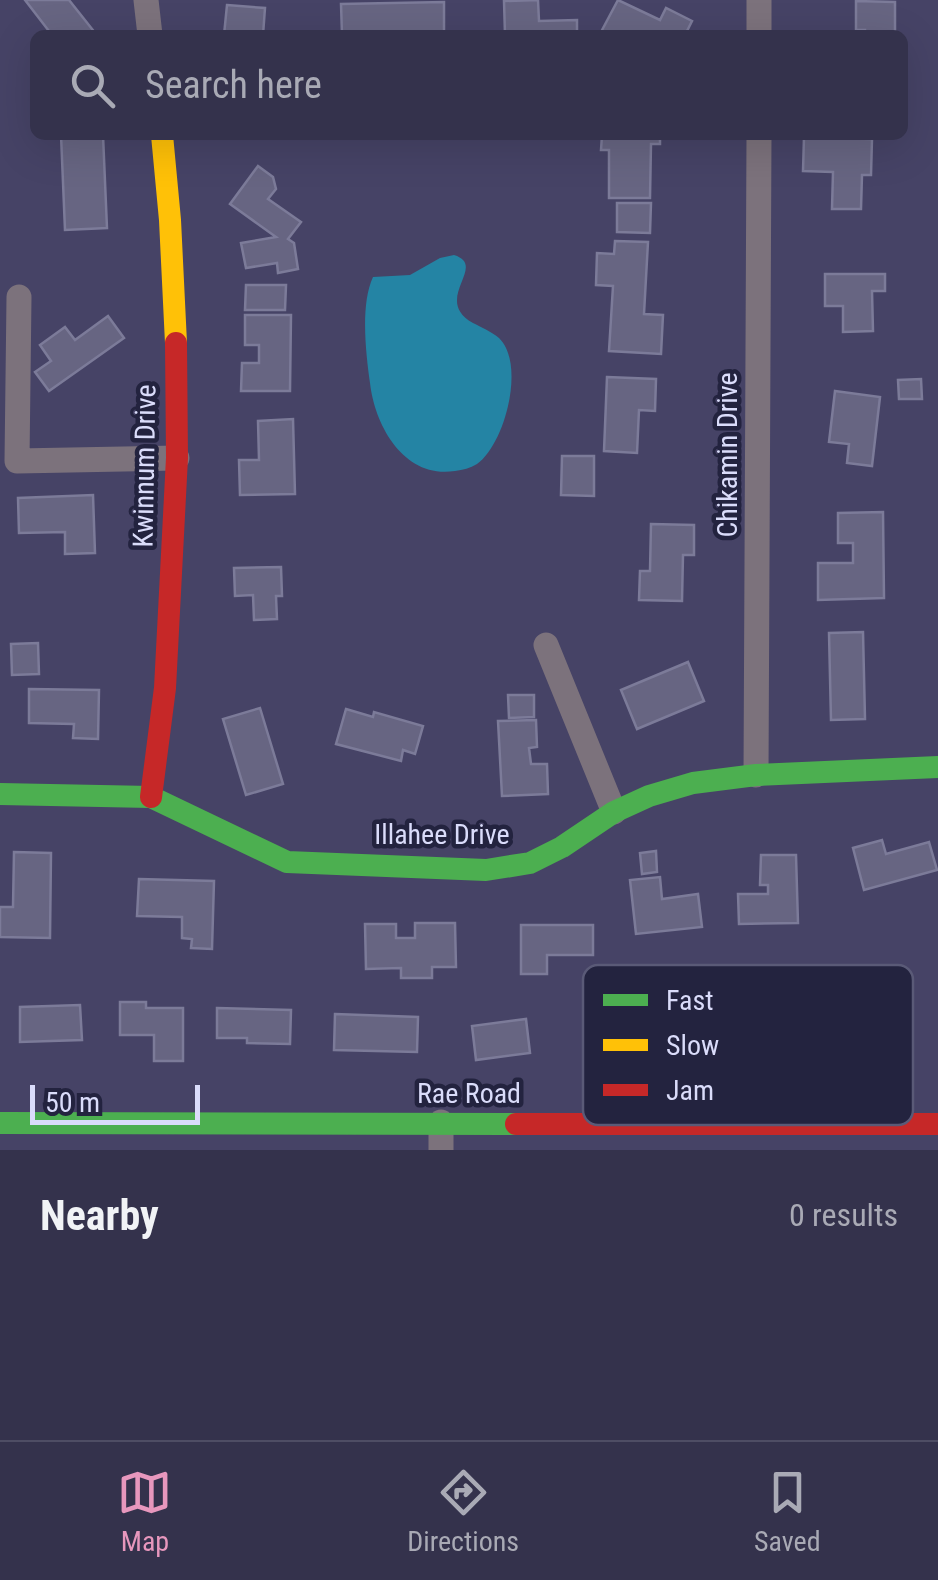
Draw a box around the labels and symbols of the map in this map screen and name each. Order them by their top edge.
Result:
street label: Chikamin Drive [711,372,744,538]
street label: Kwinnum Drive [127,384,162,548]
street label: Illahee Drive [374,818,510,851]
legend [583,965,913,1125]
text: Fast [666,984,713,1017]
text: Slow [666,1029,719,1062]
text: Jam [666,1074,714,1107]
street label: Rae Road [417,1077,521,1110]
scale bar [30,1080,200,1124]

